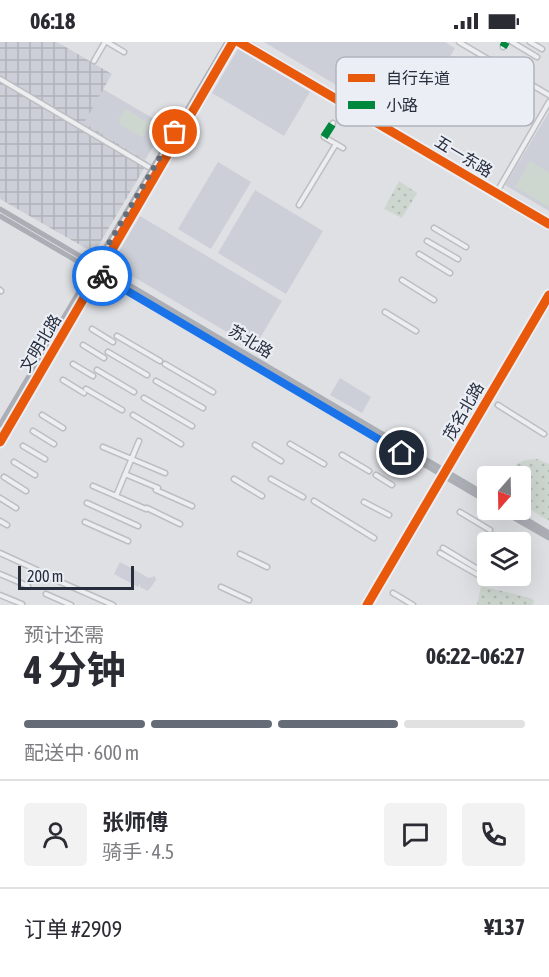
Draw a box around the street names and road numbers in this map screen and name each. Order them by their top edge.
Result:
street label: 五一东路 [432,132,496,180]
street label: 文明北路 [16,311,64,375]
street label: 苏北路 [226,321,276,361]
street label: 茂名北路 [439,379,487,443]

